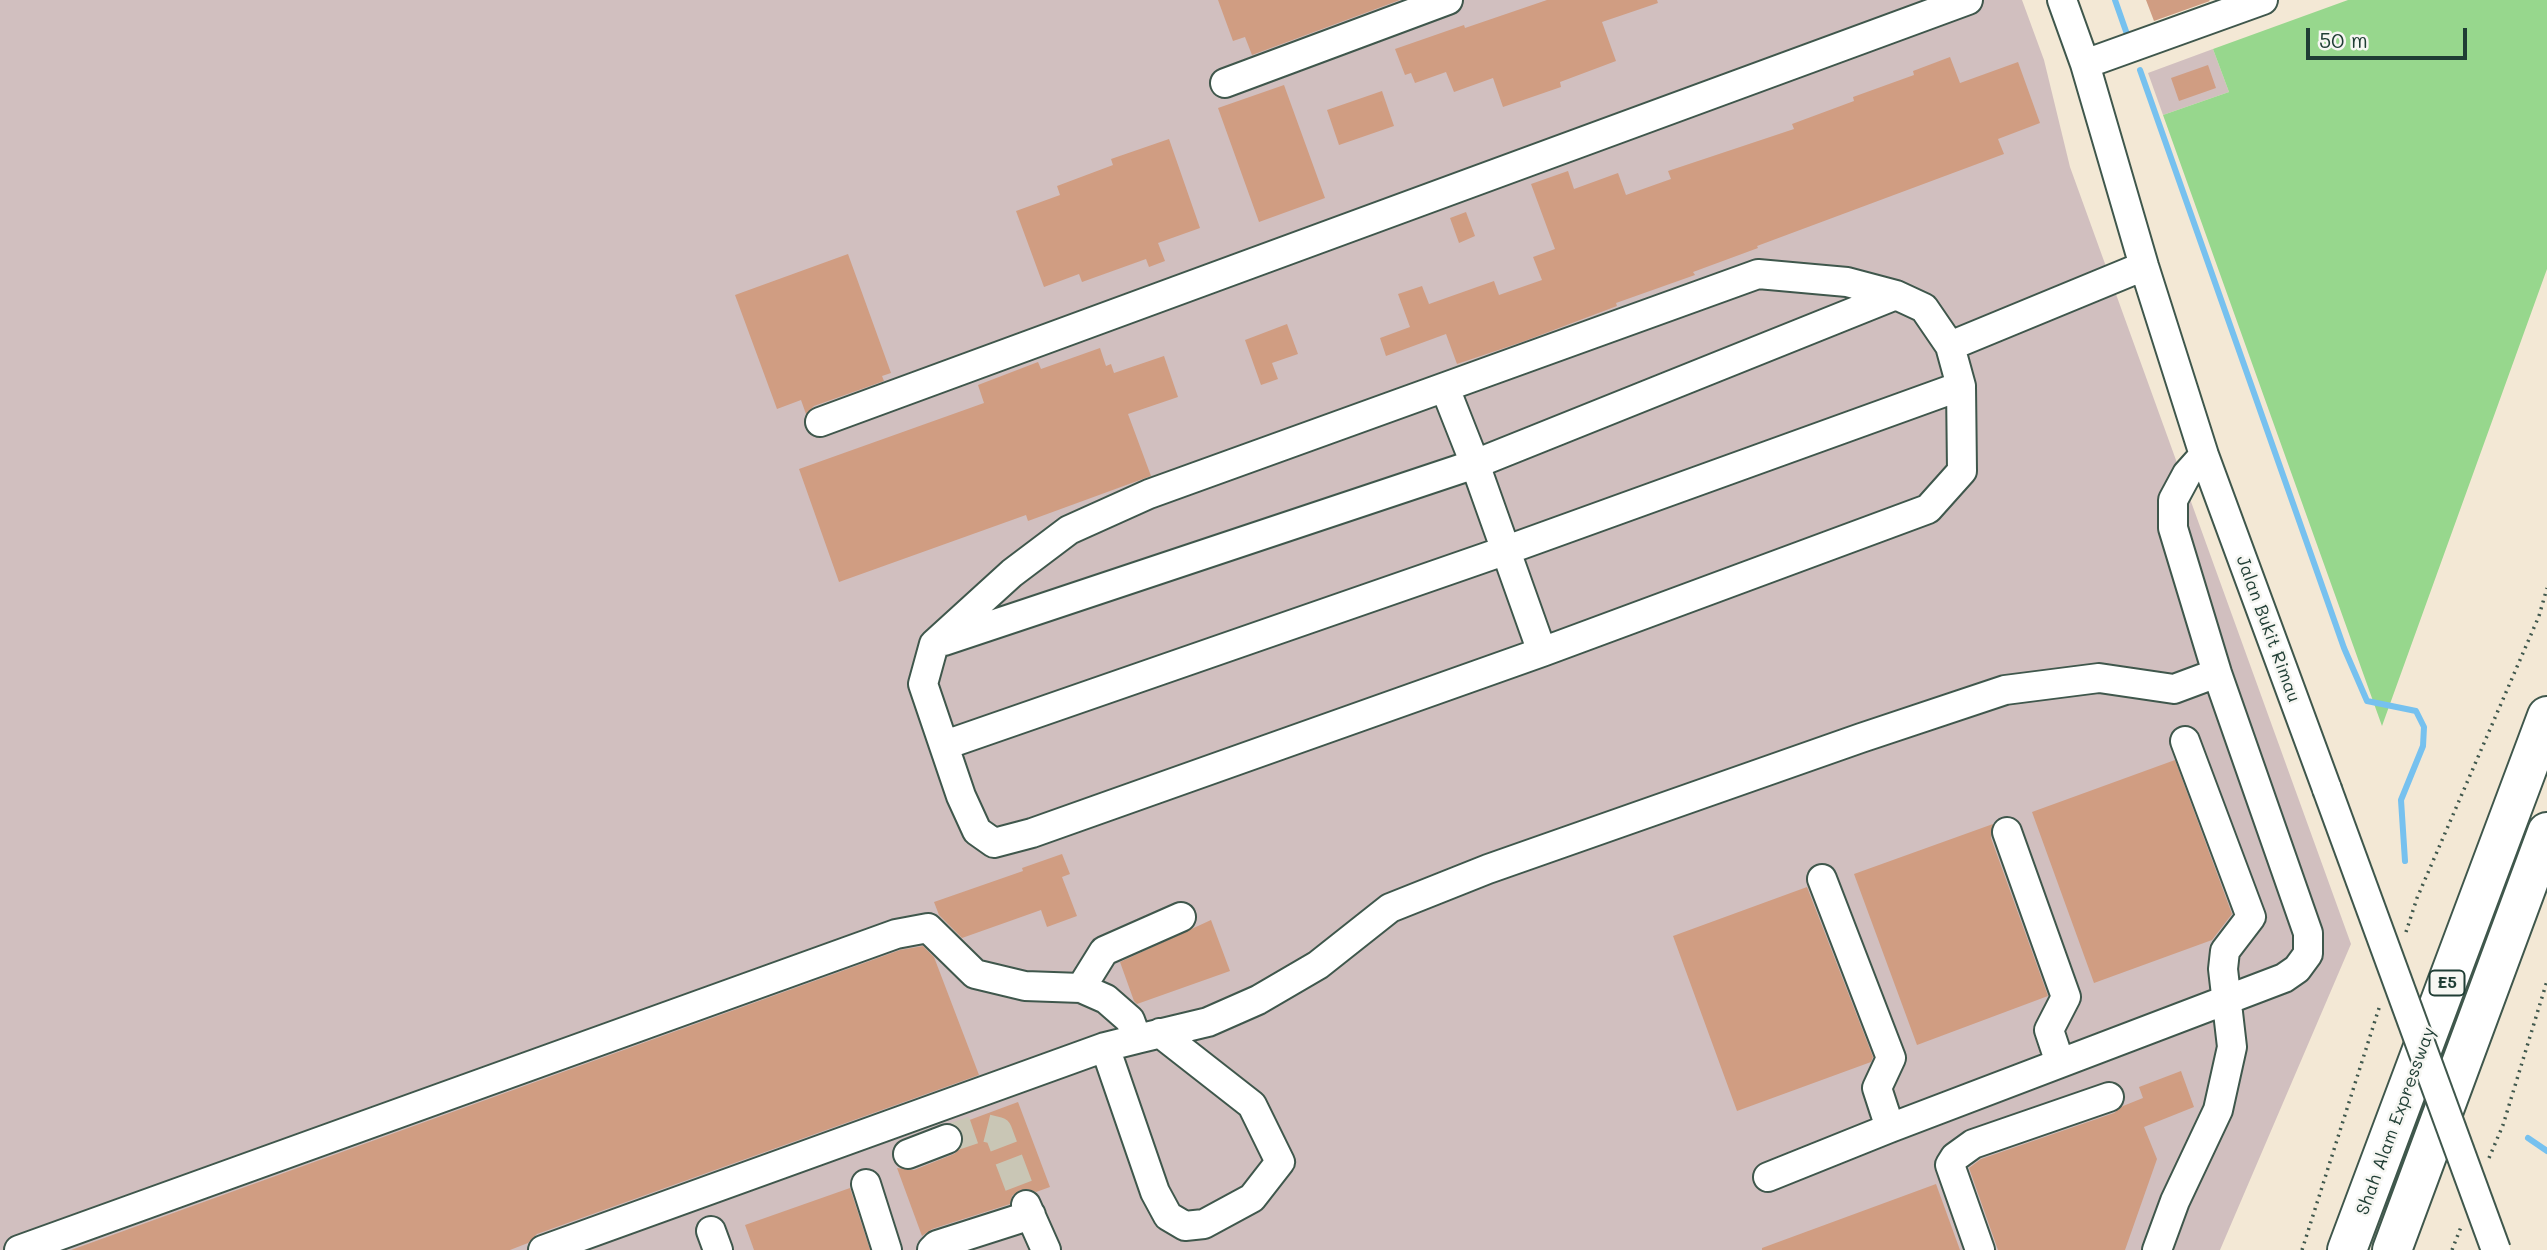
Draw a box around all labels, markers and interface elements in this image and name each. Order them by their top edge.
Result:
scale bar [2309,14,2470,58]
text: 50 m [2319,26,2368,53]
street label: Jalan Bukit Rimau [2231,553,2305,705]
road number: E5 [2430,970,2464,995]
street label: Shah Alam Expressway [2352,1024,2440,1218]

